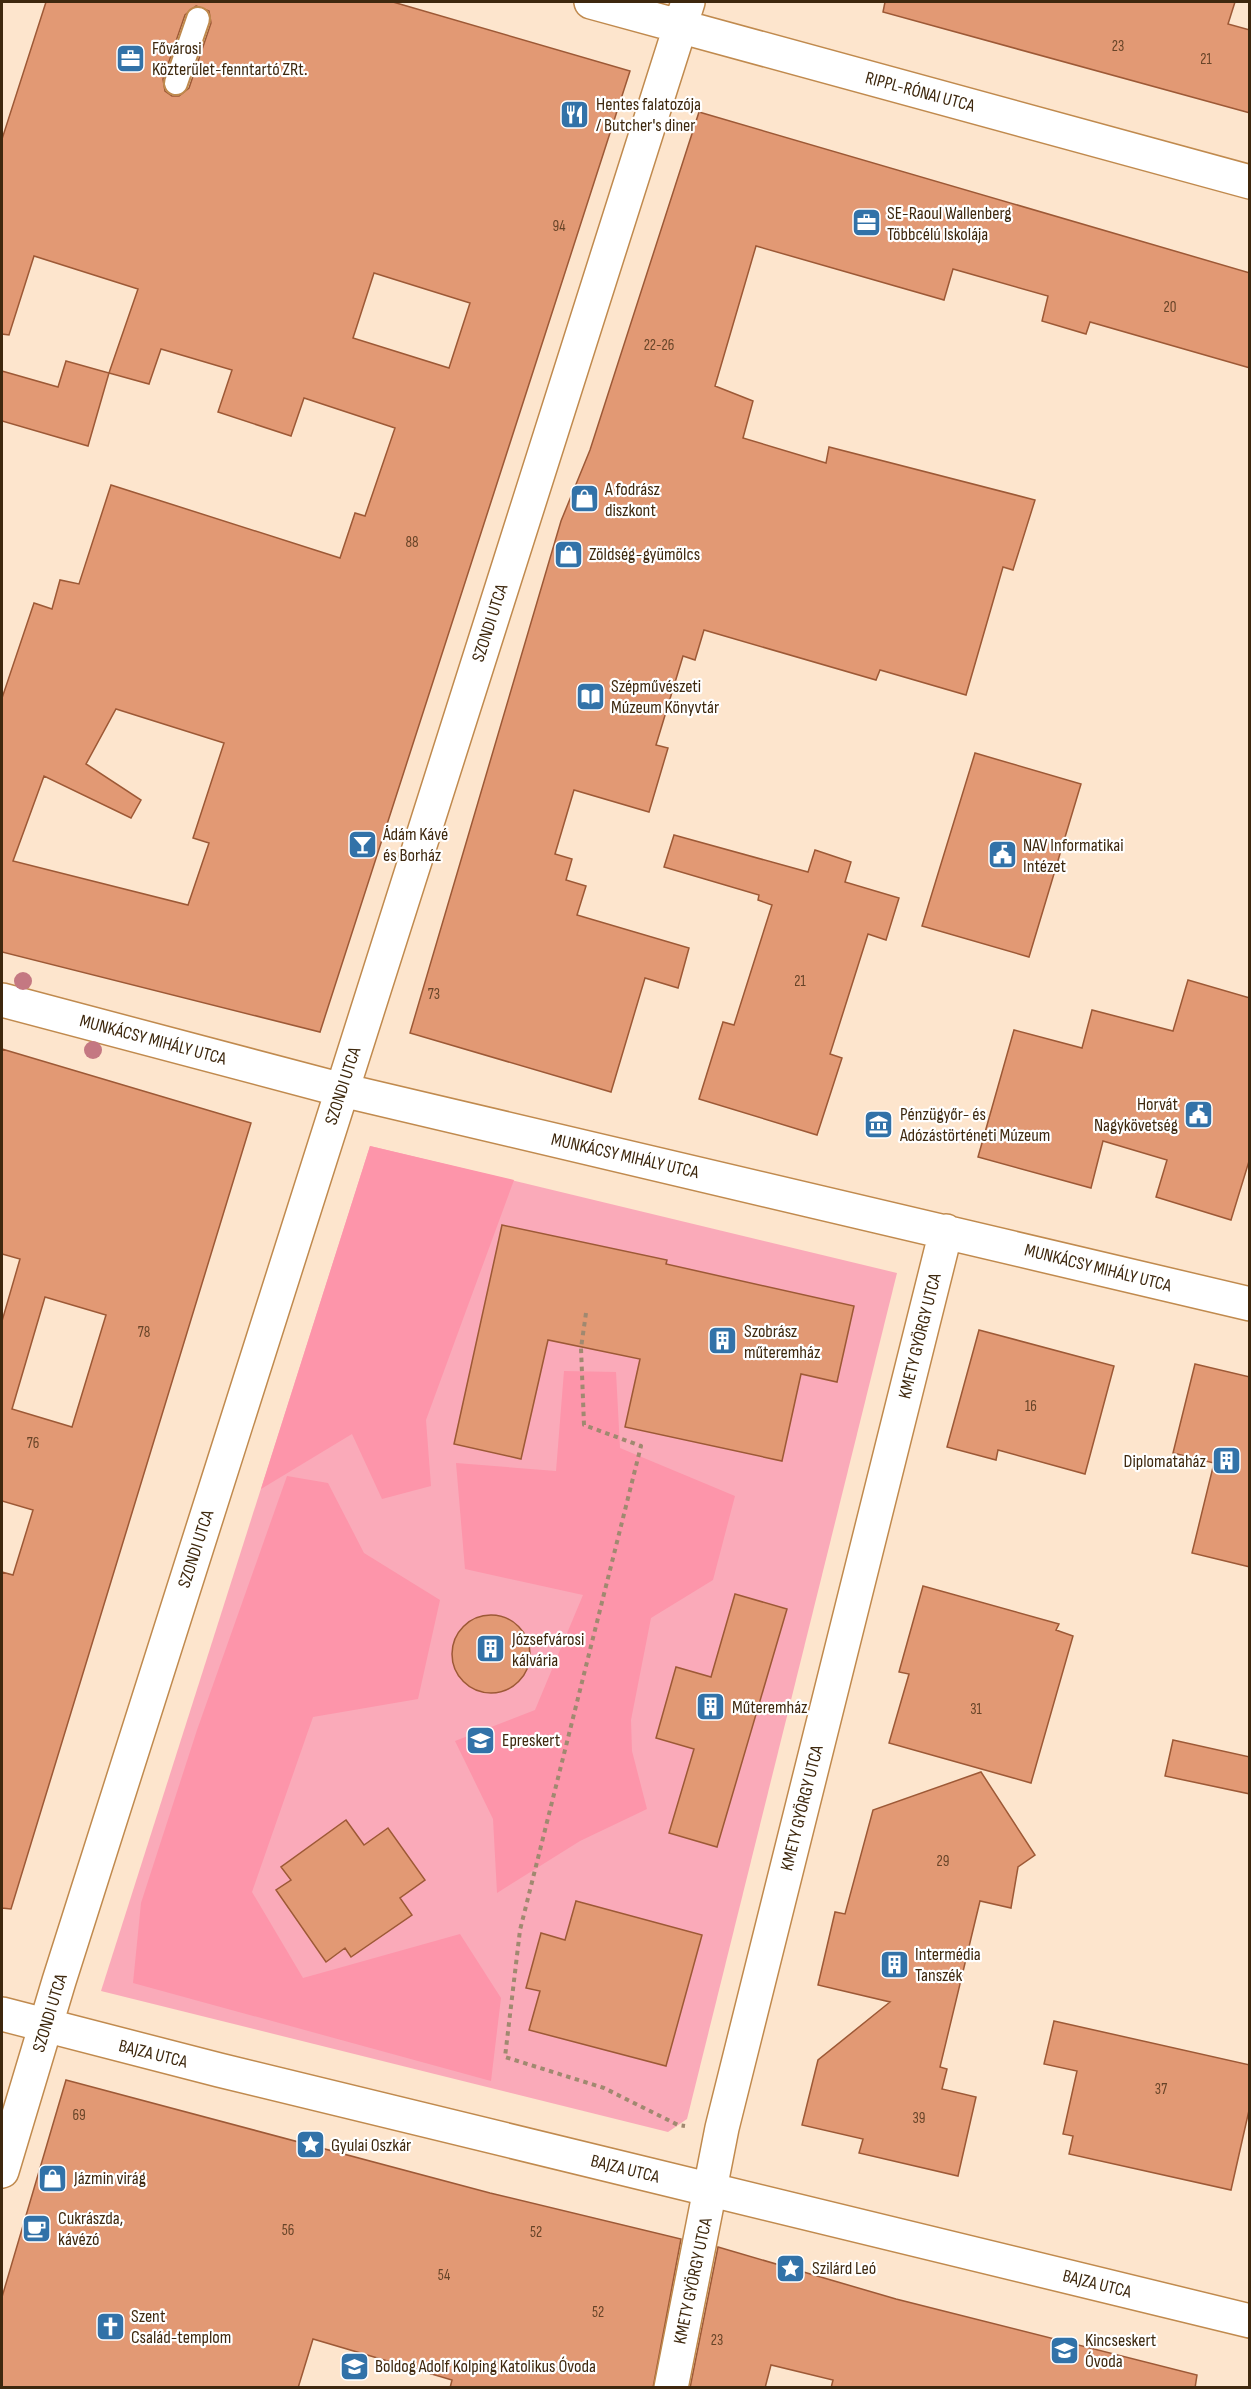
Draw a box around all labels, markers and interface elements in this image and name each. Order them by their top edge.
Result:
house number: 23 [1112,37,1124,56]
place label: Fővárosi Közterület-fenntartó ZRt. [152,38,307,80]
office icon: Fővárosi Közterület-fenntartó ZRt. [115,42,147,74]
house number: 21 [1200,50,1212,69]
street label: RIPPL-RÓNAI UTCA [863,67,977,117]
place label: Hentes falatozója / Butcher's diner [596,94,701,136]
restaurant icon: Hentes falatozója / Butcher's diner [559,98,591,130]
place label: SE-Raoul Wallenberg Többcélú Iskolája [887,203,1011,245]
office icon: SE-Raoul Wallenberg Többcélú Iskolája [850,207,882,239]
house number: 94 [553,217,565,236]
house number: 20 [1164,298,1176,317]
house number: 22-26 [644,336,674,355]
place label: A fodrász diszkont [604,479,660,521]
shop icon: A fodrász diszkont [568,483,600,515]
house number: 88 [405,533,419,552]
shop icon: Zöldség-gyümölcs [552,538,584,570]
place label: Zöldség-gyümölcs [589,544,700,565]
street label: SZONDI UTCA [468,581,513,665]
place label: Szépművészeti Múzeum Könyvtár [611,676,719,718]
library icon: Szépművészeti Múzeum Könyvtár [574,680,606,712]
place label: Ádám Kávé és Borház [382,824,448,866]
bar icon: Ádám Kávé és Borház [346,828,378,860]
place label: NAV Informatikai Intézet [1023,835,1124,877]
public building icon: NAV Informatikai Intézet [986,839,1018,871]
house number: 21 [794,972,806,991]
house number: 73 [428,985,440,1004]
street label: MUNKÁCSY MIHÁLY UTCA [77,1010,229,1070]
street label: SZONDI UTCA [321,1044,366,1128]
place label: Horvát Nagykövetség [1094,1094,1179,1136]
public building icon: Horvát Nagykövetség [1183,1098,1215,1130]
place label: Pénzügyőr- és Adózástörténeti Múzeum [899,1104,1050,1146]
museum icon: Pénzügyőr- és Adózástörténeti Múzeum [863,1108,895,1140]
street label: MUNKÁCSY MIHÁLY UTCA [549,1129,701,1183]
street label: MUNKÁCSY MIHÁLY UTCA [1022,1240,1174,1296]
street label: KMETY GYÖRGY UTCA [894,1271,946,1401]
place label: Szobrász műteremház [744,1321,821,1363]
house number: 78 [138,1323,150,1342]
building icon: Szobrász műteremház [707,1325,739,1357]
house number: 16 [1025,1397,1037,1416]
house number: 76 [27,1434,39,1453]
building icon: Diplomataház [1211,1445,1243,1477]
place label: Diplomataház [1124,1451,1207,1472]
street label: SZONDI UTCA [174,1507,219,1591]
place label: Józsefvárosi kálvária [511,1629,584,1671]
building icon: Józsefvárosi kálvária [475,1633,507,1665]
building icon: Műteremház [695,1691,727,1723]
place label: Műteremház [732,1697,808,1718]
house number: 31 [970,1700,983,1719]
school or university icon: Epreskert [465,1724,497,1756]
place label: Epreskert [502,1730,561,1751]
street label: KMETY GYÖRGY UTCA [776,1743,828,1873]
house number: 29 [937,1852,949,1871]
place label: Intermédia Tanszék [915,1944,981,1986]
building icon: Intermédia Tanszék [878,1948,910,1980]
street label: SZONDI UTCA [28,1971,72,2055]
street label: BAJZA UTCA [117,2035,190,2073]
house number: 37 [1155,2080,1167,2099]
house number: 69 [72,2106,86,2125]
house number: 39 [913,2109,925,2128]
place icon: Gyulai Oszkár [294,2129,326,2161]
place label: Gyulai Oszkár [331,2135,411,2156]
street label: BAJZA UTCA [589,2150,662,2188]
shop icon: Jázmin virág [37,2162,69,2194]
place label: Jázmin virág [73,2168,146,2189]
place label: Cukrászda, kávézó [58,2208,123,2250]
cafe icon: Cukrászda, kávézó [21,2212,53,2244]
street label: KMETY GYÖRGY UTCA [669,2216,717,2346]
house number: 56 [282,2221,294,2240]
house number: 52 [530,2223,542,2242]
place icon: Szilárd Leó [775,2252,807,2284]
place label: Szilárd Leó [812,2258,876,2279]
street label: BAJZA UTCA [1061,2265,1134,2303]
house number: 54 [438,2266,450,2285]
house number: 52 [592,2303,604,2322]
place label: Szent Család-templom [131,2306,231,2348]
church icon: Szent Család-templom [94,2310,126,2342]
place label: Kincseskert Óvoda [1085,2330,1157,2372]
house number: 23 [711,2331,723,2350]
school or university icon: Kincseskert Óvoda [1048,2334,1080,2366]
school or university icon: Boldog Adolf Kolping Katolikus Óvoda [338,2350,370,2382]
place label: Boldog Adolf Kolping Katolikus Óvoda [375,2356,596,2377]

